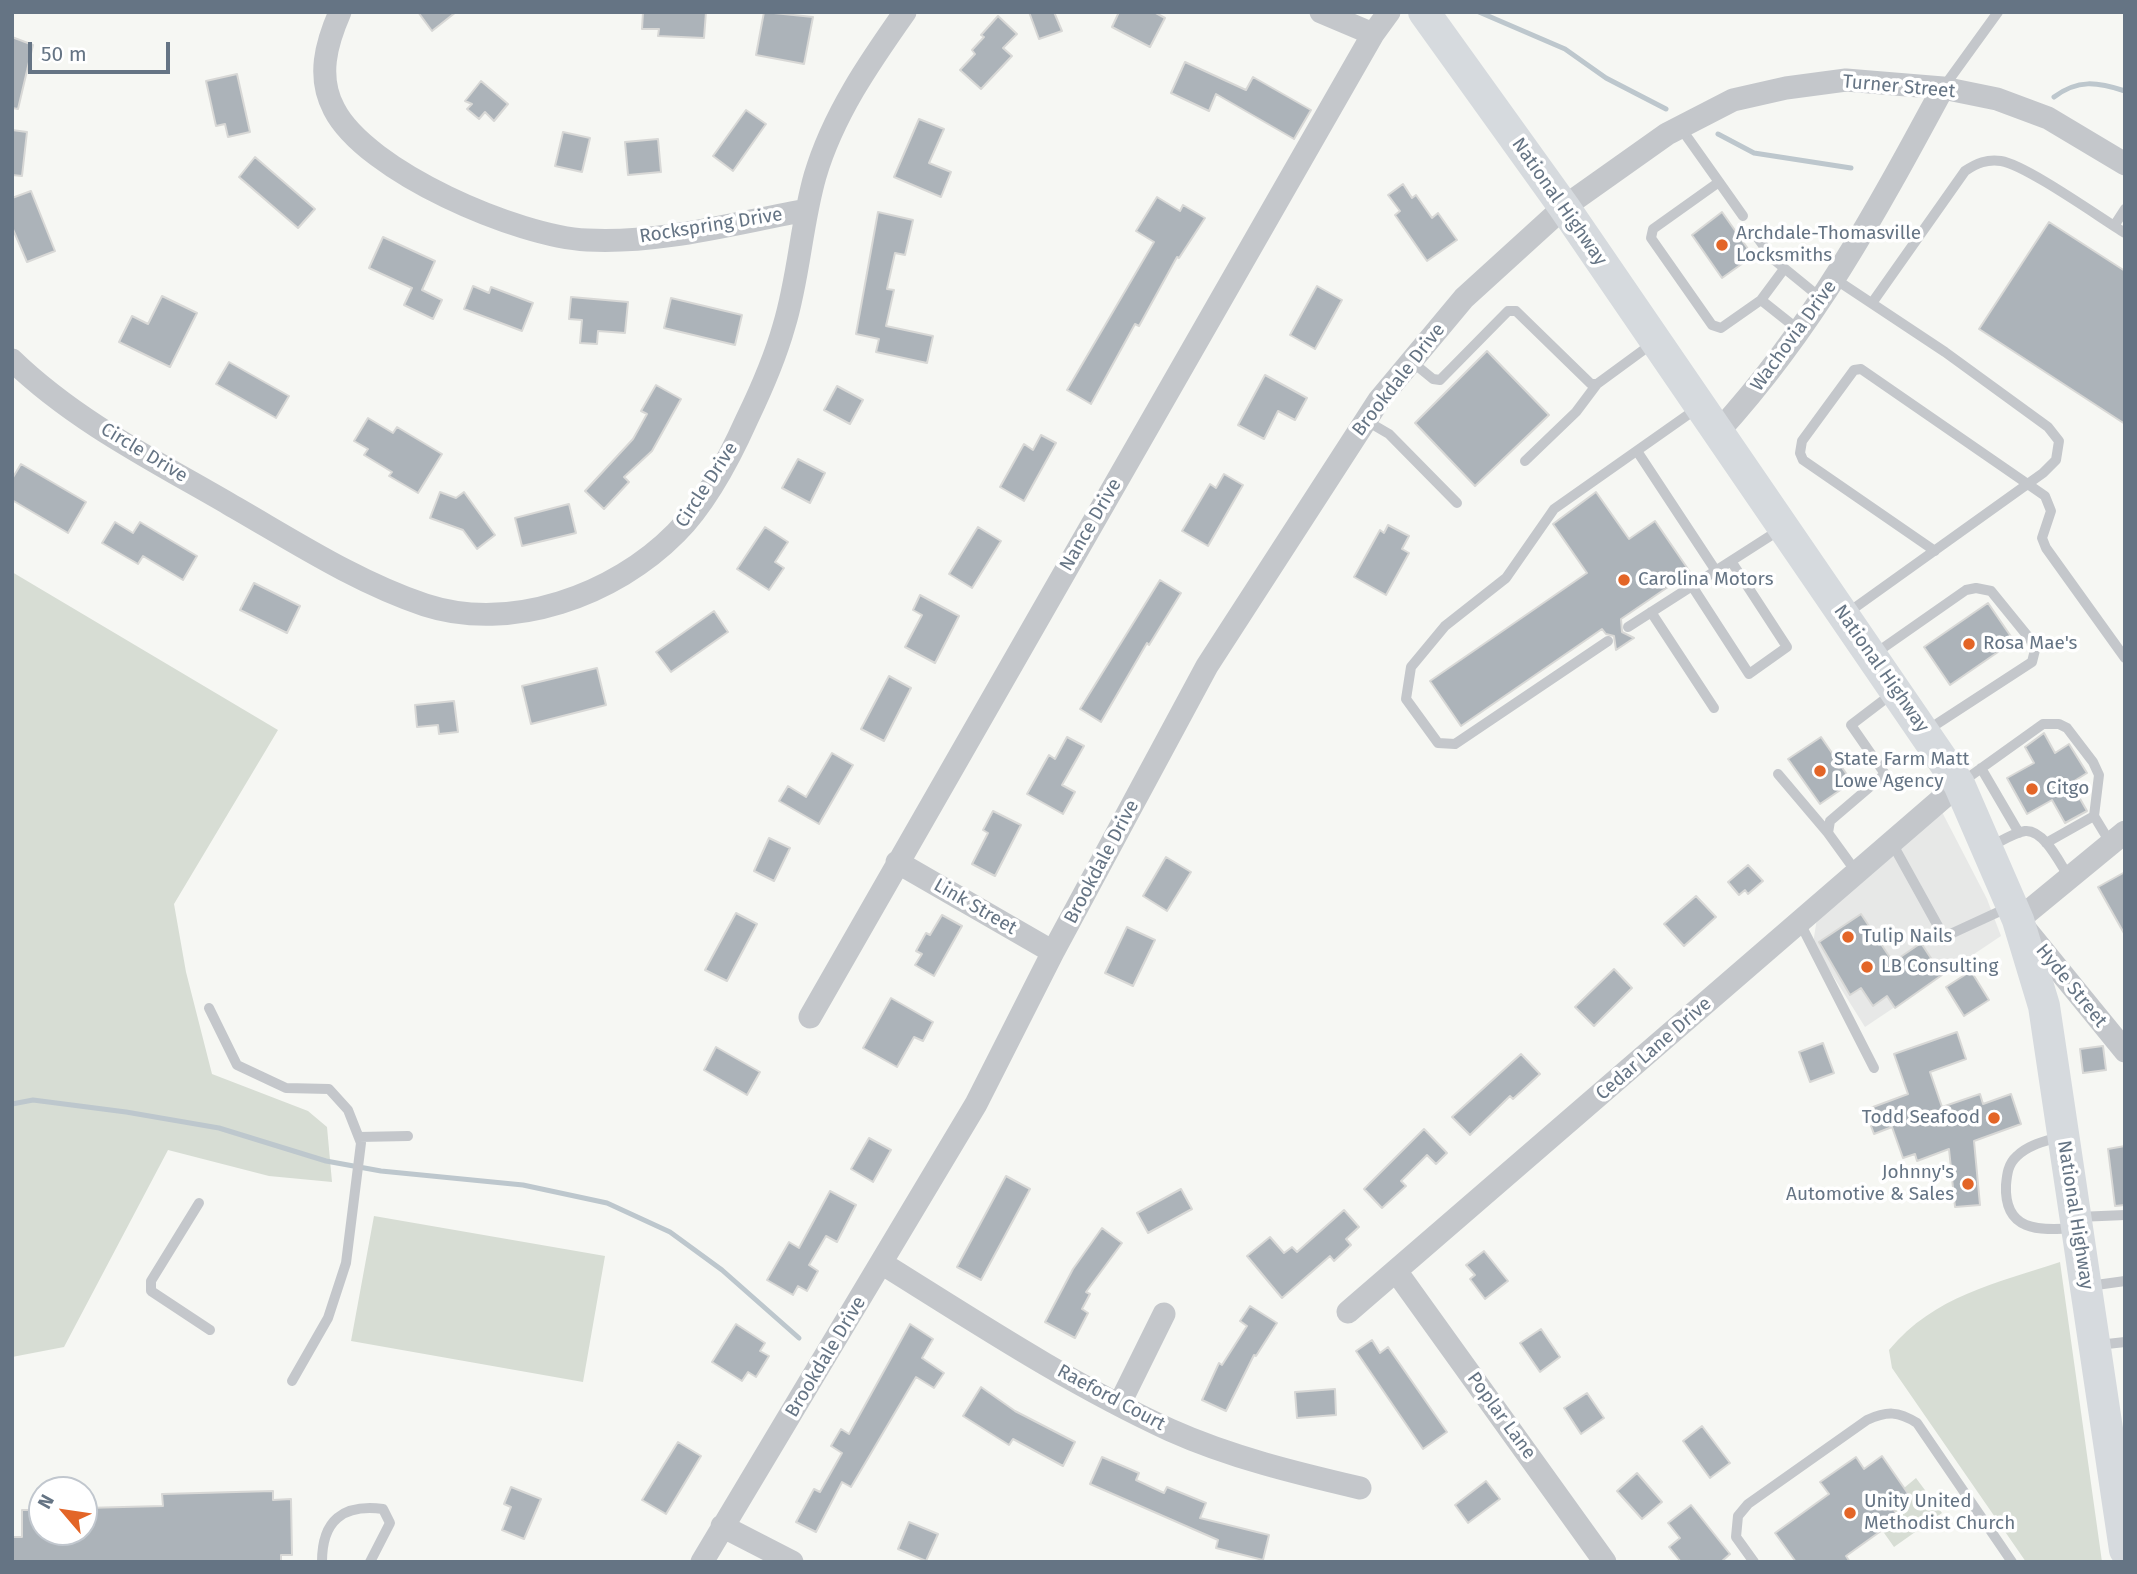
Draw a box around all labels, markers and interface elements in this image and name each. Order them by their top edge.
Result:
scale bar [32,28,173,72]
text: 50 m [41,41,87,67]
street label: Turner Street [1842,71,1956,103]
street label: National Highway [1506,134,1612,270]
street label: Rockspring Drive [638,203,784,249]
place label: Archdale-Thomasville Locksmiths [1736,223,1921,267]
marker: Archdale-Thomasville Locksmiths [1714,237,1730,253]
street label: Wachovia Drive [1746,276,1842,396]
street label: Brookdale Drive [1348,319,1450,441]
street label: Circle Drive [96,418,192,488]
street label: Circle Drive [671,438,743,532]
street label: Nance Drive [1055,475,1127,575]
place label: Carolina Motors [1638,569,1774,591]
marker: Carolina Motors [1616,572,1632,588]
street label: National Highway [1828,601,1934,737]
place label: Rosa Mae's [1983,633,2077,655]
marker: Rosa Mae's [1961,636,1977,652]
place label: State Farm Matt Lowe Agency [1834,749,1969,793]
marker: State Farm Matt Lowe Agency [1812,763,1828,779]
place label: Citgo [2046,778,2089,800]
marker: Citgo [2024,781,2040,797]
street label: Brookdale Drive [1060,796,1144,928]
street label: Link Street [929,874,1021,940]
place label: Tulip Nails [1862,926,1952,948]
marker: Tulip Nails [1840,929,1856,945]
street label: Hyde Street [2031,940,2111,1032]
place label: LB Consulting [1881,956,1998,978]
marker: LB Consulting [1859,959,1875,975]
street label: Cedar Lane Drive [1592,993,1716,1105]
place label: Todd Seafood [1862,1107,1980,1129]
marker: Todd Seafood [1986,1110,2002,1126]
street label: National Highway [2052,1139,2098,1291]
place label: Johnny's Automotive & Sales [1786,1162,1954,1206]
marker: Johnny's Automotive & Sales [1960,1176,1976,1192]
street label: Brookdale Drive [781,1292,871,1422]
street label: Raeford Court [1053,1360,1169,1436]
street label: Poplar Lane [1462,1368,1540,1464]
north arrow [28,1476,98,1546]
text: N [33,1490,59,1513]
place label: Unity United Methodist Church [1864,1491,2015,1535]
marker: Unity United Methodist Church [1842,1505,1858,1521]

